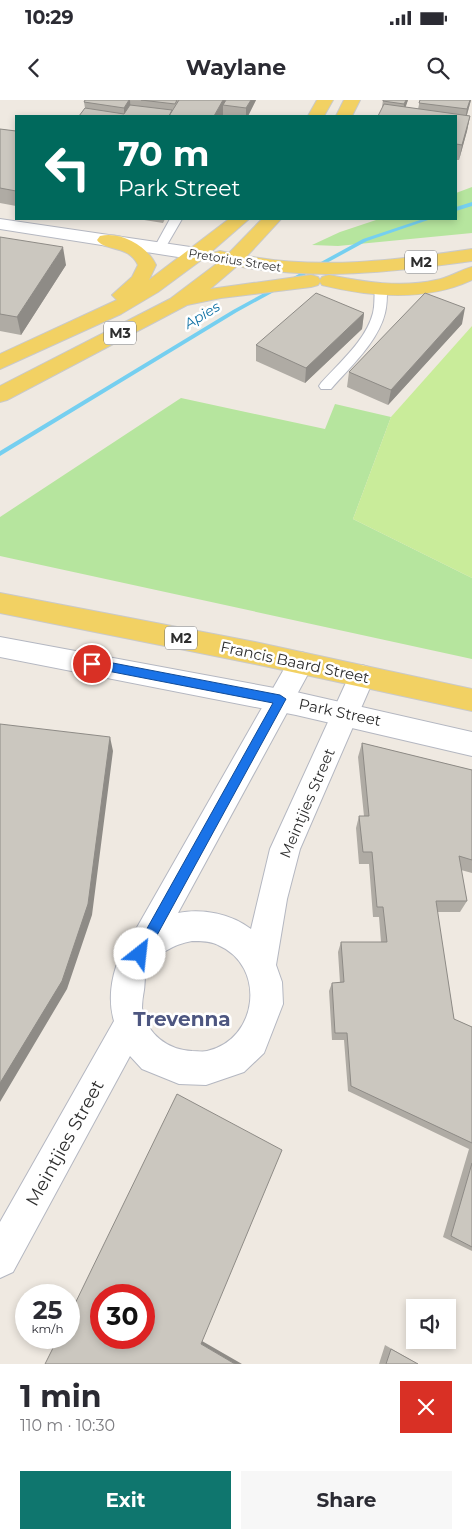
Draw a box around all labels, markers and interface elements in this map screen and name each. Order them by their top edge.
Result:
text: 10:29 [25,6,74,29]
icon: back [20,54,48,82]
text: Waylane [186,54,286,81]
icon: search [424,54,452,82]
text: 70 m [118,132,209,175]
icon: left [35,135,100,200]
text: Park Street [118,175,241,202]
street label: Pretorius Street [188,245,283,275]
road number: M2 [405,250,437,273]
water label: Apies [180,297,223,333]
road number: M3 [104,322,136,344]
road number: M2 [165,626,197,650]
street label: Francis Baard Street [219,637,371,687]
pin [71,643,113,685]
icon: arrive [78,650,106,678]
street label: Park Street [297,694,383,730]
street label: Meintjies Street [275,745,339,861]
position arrow [113,927,165,979]
district label: Trevenna [133,1007,231,1031]
street label: Meintjies Street [21,1076,109,1210]
speed limit sign: 30 [90,1284,155,1349]
text: 25 [33,1295,62,1325]
map controls [406,1299,456,1349]
button: sound [406,1299,456,1349]
text: km/h [31,1321,64,1336]
text: 1 min [20,1378,101,1415]
button: close [400,1381,452,1433]
text: 110 m · 10:30 [20,1416,115,1435]
button: Exit [20,1471,231,1529]
button: Share [241,1471,452,1529]

